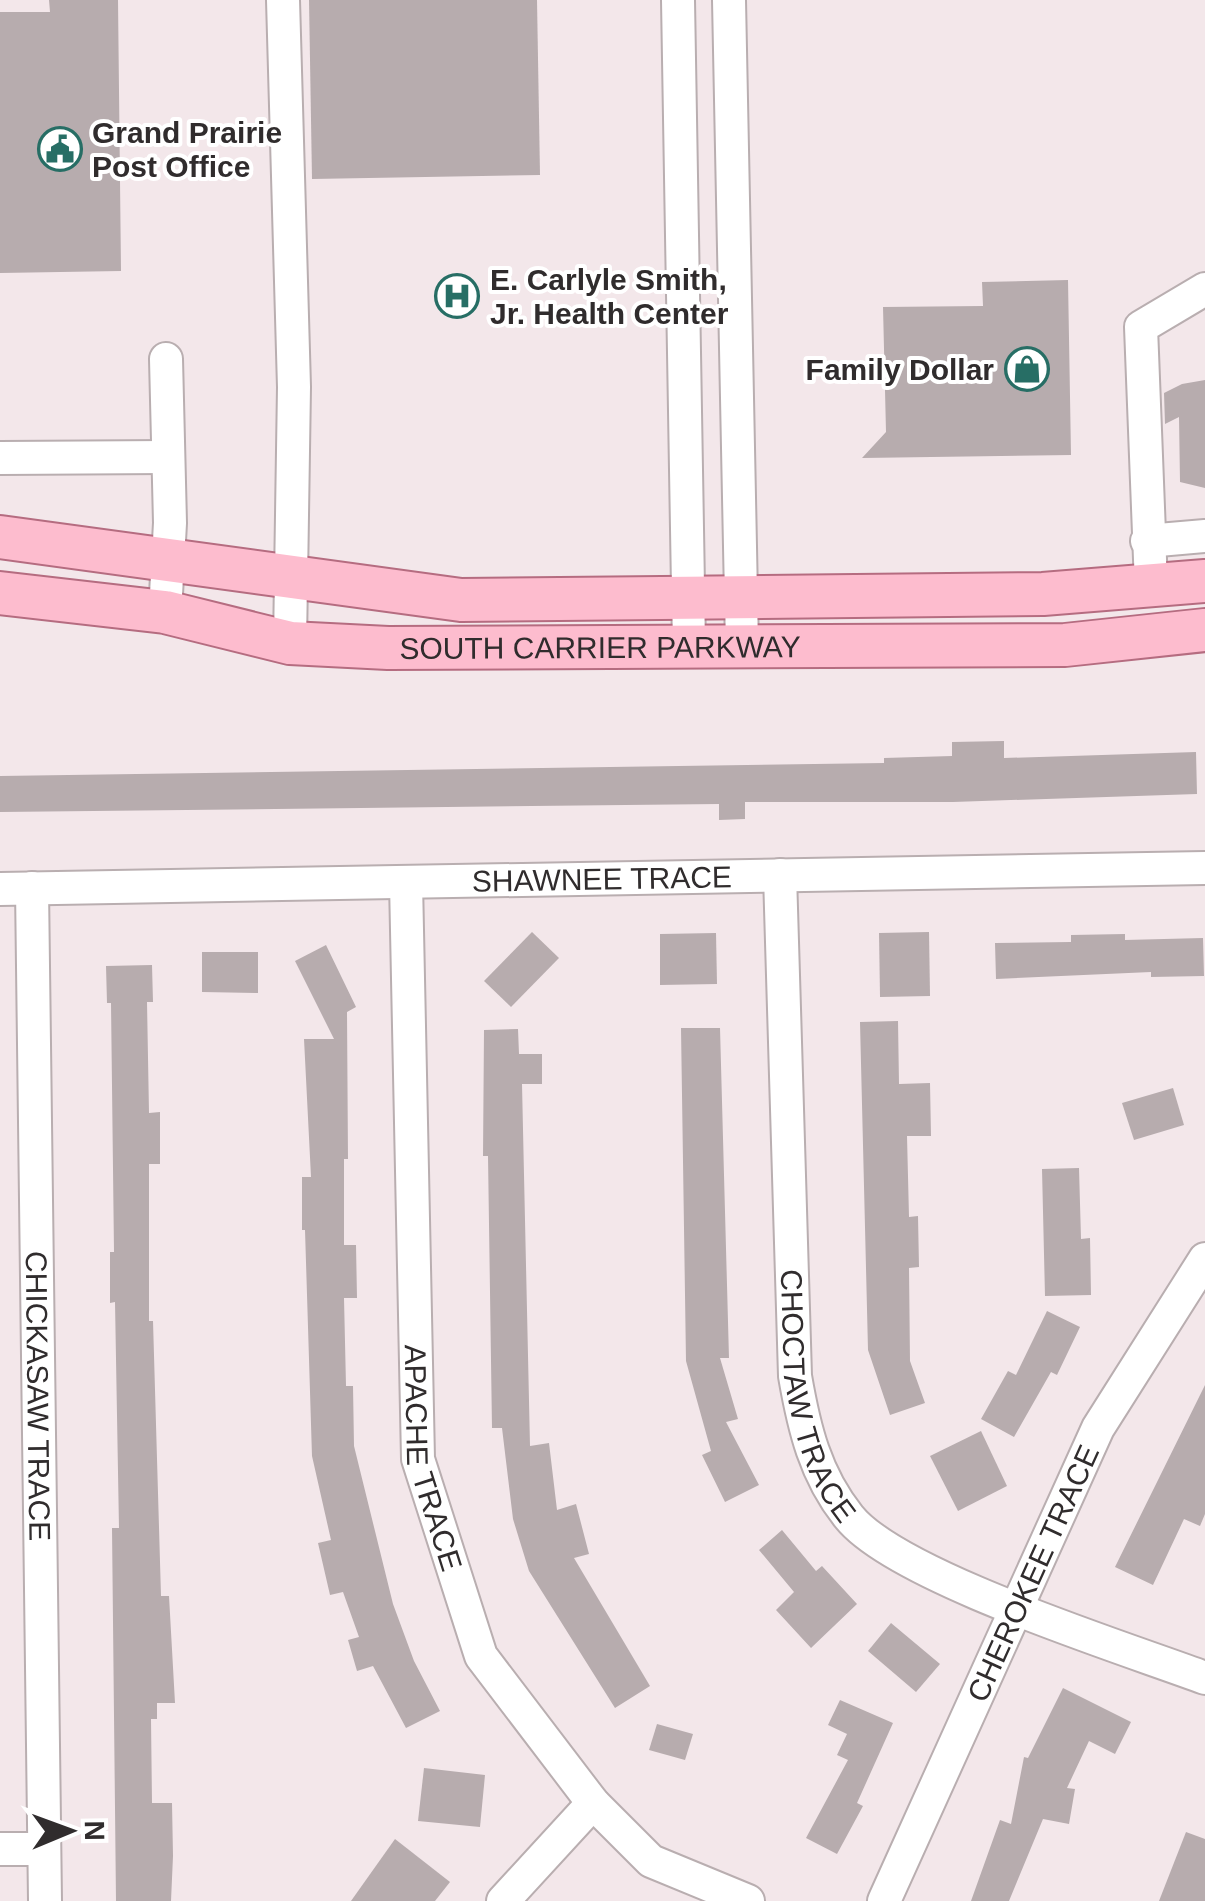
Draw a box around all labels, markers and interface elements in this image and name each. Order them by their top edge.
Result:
place label: Grand Prairie Post Office [92,116,282,183]
public building icon: Grand Prairie Post Office [37,126,83,172]
place label: E. Carlyle Smith, Jr. Health Center [490,263,729,330]
hospital icon: E. Carlyle Smith, Jr. Health Center [434,273,480,319]
shop icon: Family Dollar [1004,346,1050,392]
place label: Family Dollar [806,353,994,386]
street label: SOUTH CARRIER PARKWAY [399,630,801,664]
street label: SHAWNEE TRACE [472,860,732,897]
street label: CHICKASAW TRACE [20,1251,57,1541]
street label: CHOCTAW TRACE [775,1269,863,1528]
street label: APACHE TRACE [399,1344,469,1575]
street label: CHEROKEE TRACE [960,1440,1105,1706]
north arrow [20,1781,120,1881]
text: N [79,1820,110,1841]

